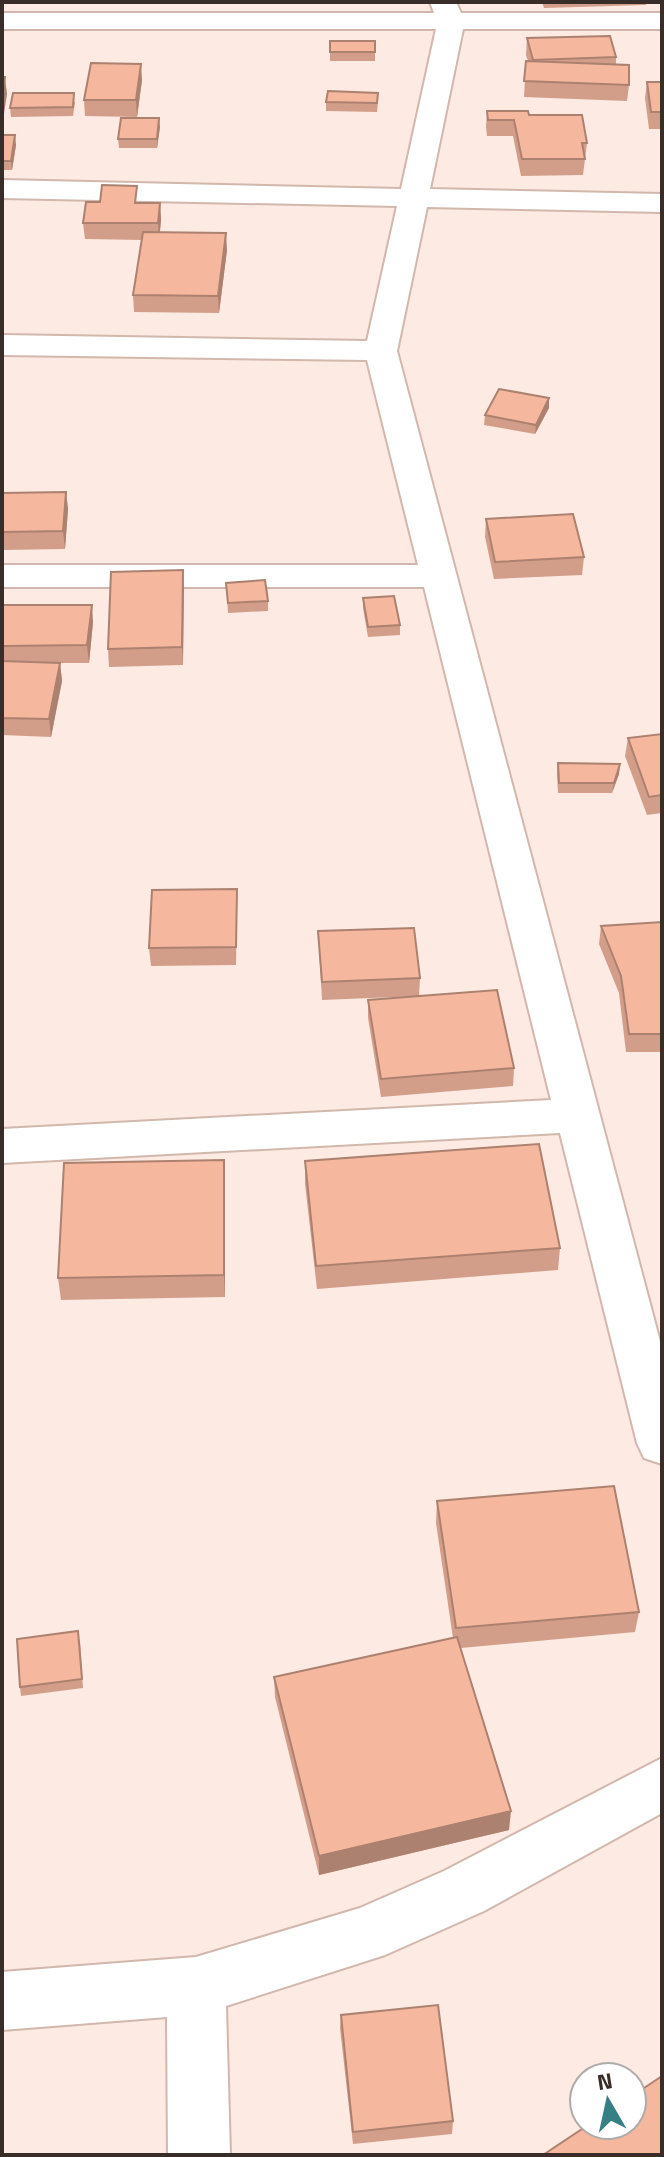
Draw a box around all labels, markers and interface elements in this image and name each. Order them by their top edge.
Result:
north arrow [568,2061,648,2141]
text: N [595,2063,615,2099]

